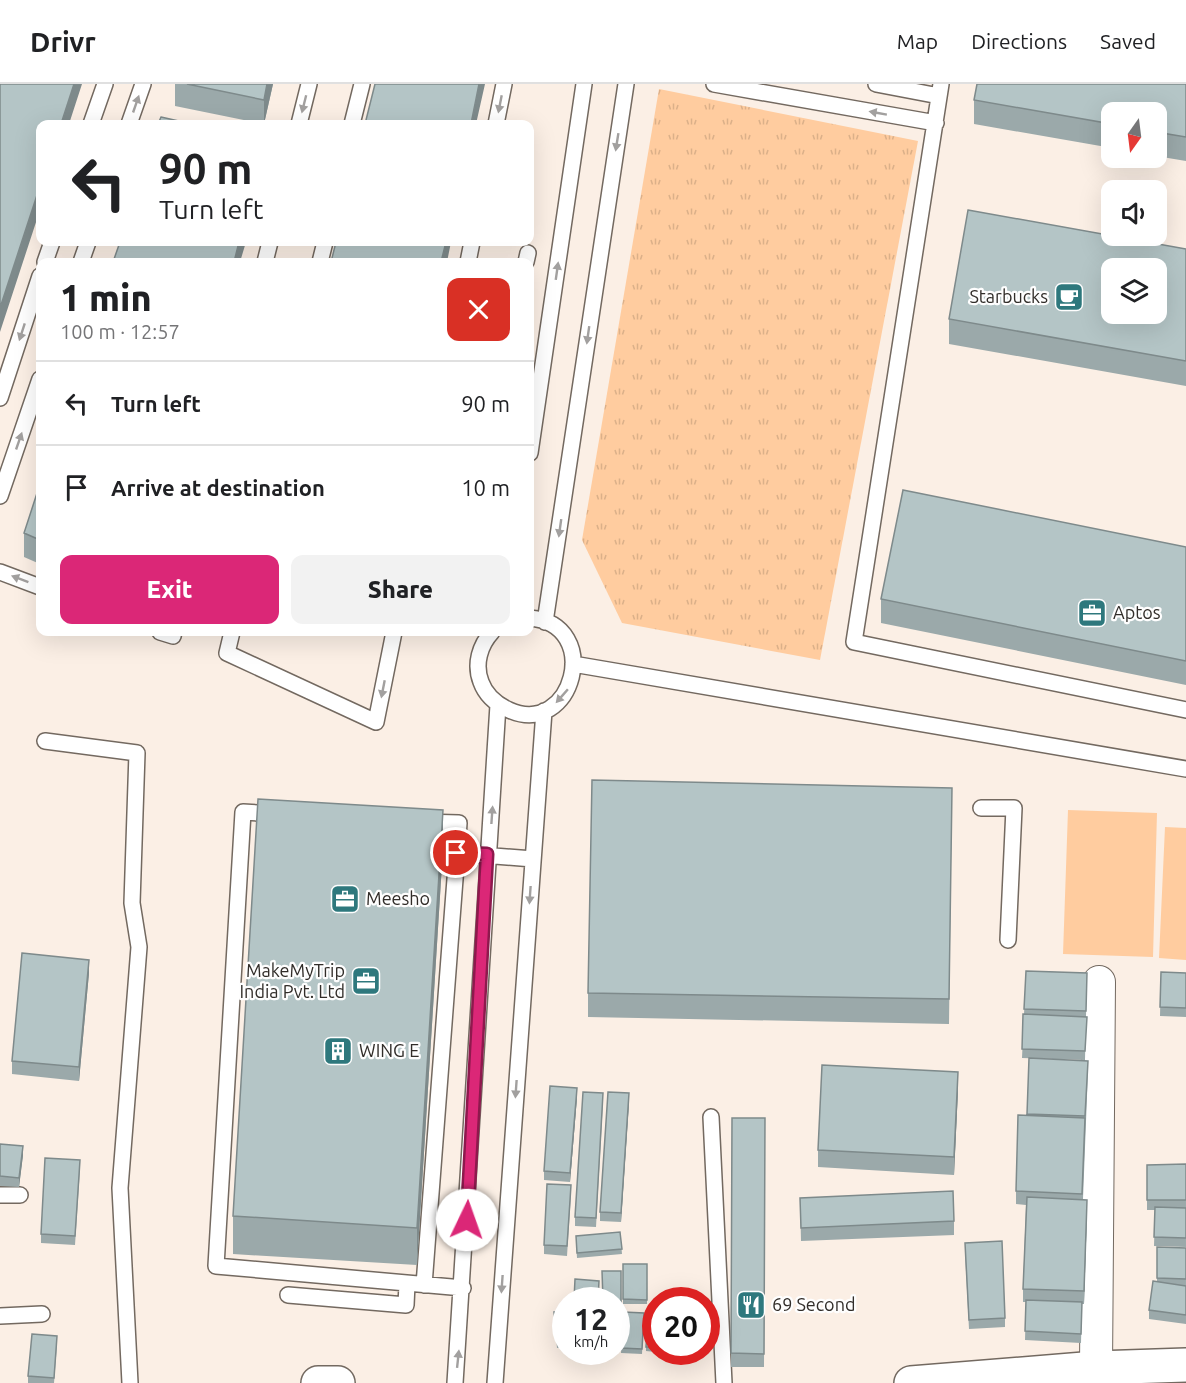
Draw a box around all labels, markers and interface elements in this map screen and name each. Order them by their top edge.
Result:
text: Drivr [30,26,96,57]
text: Map [897,29,938,53]
text: Directions [971,29,1067,53]
text: Saved [1100,29,1156,53]
one-way arrow [131,95,141,113]
one-way arrow [298,95,308,113]
one-way arrow [495,95,504,114]
north arrow [1101,102,1167,168]
map controls [1101,102,1167,324]
one-way arrow [869,108,888,117]
one-way arrow [613,132,622,151]
icon: left [60,144,138,222]
text: 90 m [159,145,253,192]
button: sound [1101,180,1167,246]
text: Turn left [159,194,263,224]
button: layers [1101,258,1167,324]
one-way arrow [552,261,561,280]
text: 1 min [60,277,152,318]
button: close [447,278,510,341]
cafe icon: Starbucks [1053,281,1085,313]
place label: Starbucks [969,286,1048,306]
text: 100 m · 12:57 [60,320,180,343]
one-way arrow [17,323,26,341]
one-way arrow [584,325,593,344]
icon: left [60,387,93,420]
text: Turn left [111,391,201,416]
text: 90 m [461,391,510,416]
one-way arrow [15,432,25,450]
icon: arrive [60,471,93,504]
text: Arrive at destination [111,475,325,500]
text: 10 m [461,475,510,500]
one-way arrow [555,518,564,537]
button: Exit [60,555,279,624]
button: Share [291,555,510,624]
one-way arrow [11,574,29,583]
office icon: Aptos [1076,597,1108,629]
place label: Aptos [1113,602,1161,622]
one-way arrow [378,680,387,699]
one-way arrow [556,688,569,703]
one-way arrow [488,805,497,824]
pin [430,827,481,878]
icon: arrive [439,836,472,869]
office icon: Meesho [329,883,361,915]
one-way arrow [525,885,535,904]
place label: Meesho [366,888,430,908]
place label: MakeMyTrip India Pvt. Ltd [240,960,345,1001]
office icon: MakeMyTrip India Pvt. Ltd [350,965,382,997]
building icon: WING E [322,1035,354,1067]
place label: WING E [359,1040,419,1060]
one-way arrow [511,1080,521,1099]
position arrow [435,1188,499,1252]
one-way arrow [497,1274,507,1293]
speed limit sign: 20 [642,1287,720,1365]
restaurant icon: 69 Second [735,1289,767,1321]
place label: 69 Second [772,1294,855,1314]
text: 12 [574,1302,608,1336]
text: km/h [574,1333,608,1350]
one-way arrow [453,1349,463,1368]

